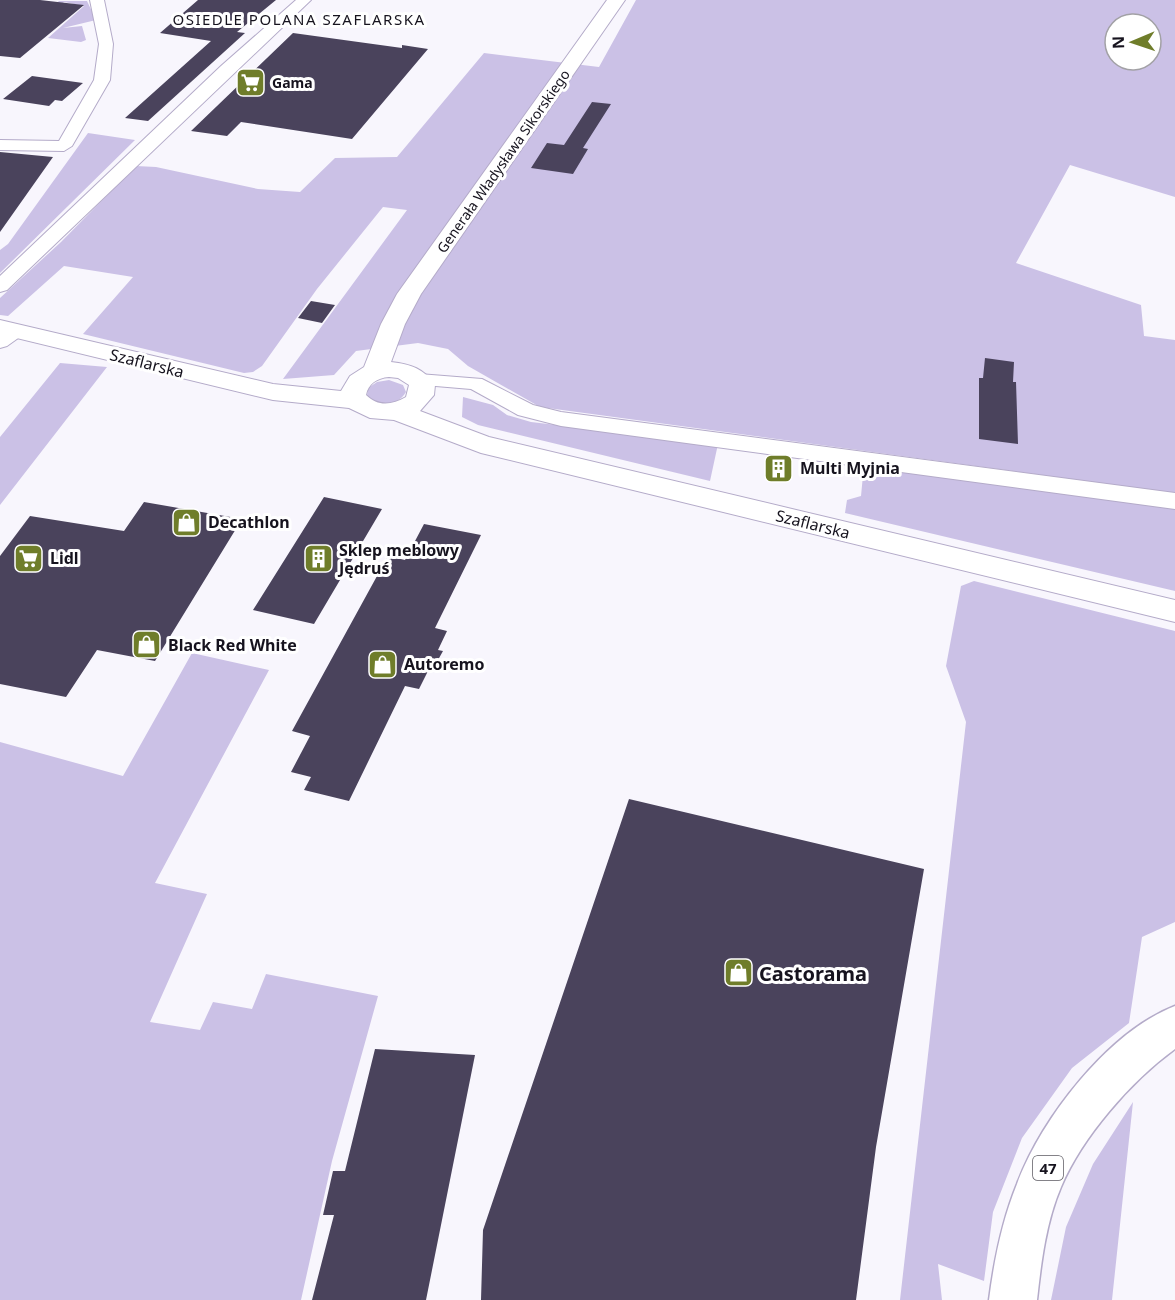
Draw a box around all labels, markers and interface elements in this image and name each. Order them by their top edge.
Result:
district label: OSIEDLE POLANA SZAFLARSKA [172,9,426,29]
north arrow [1103,12,1163,72]
text: N [1107,36,1129,49]
supermarket icon: Gama [235,66,267,98]
street label: Generała Władysława Sikorskiego [432,66,574,256]
place label: Gama [272,73,313,92]
street label: Szaflarska [108,343,186,383]
building icon: Multi Myjnia [763,452,795,484]
place label: Multi Myjnia [800,457,900,479]
street label: Szaflarska [774,504,852,544]
shop icon: Decathlon [171,506,203,538]
place label: Decathlon [208,511,290,533]
place label: Sklep meblowy Jędruś [337,539,460,579]
supermarket icon: Lidl [13,542,45,574]
building icon: Sklep meblowy Jędruś [302,543,334,575]
place label: Lidl [50,547,79,569]
shop icon: Black Red White [131,629,163,661]
place label: Black Red White [168,634,297,656]
shop icon: Autoremo [367,648,399,680]
place label: Autoremo [404,653,484,675]
shop icon: Castorama [722,957,754,989]
place label: Castorama [759,960,867,987]
road number: 47 [1033,1156,1063,1180]

